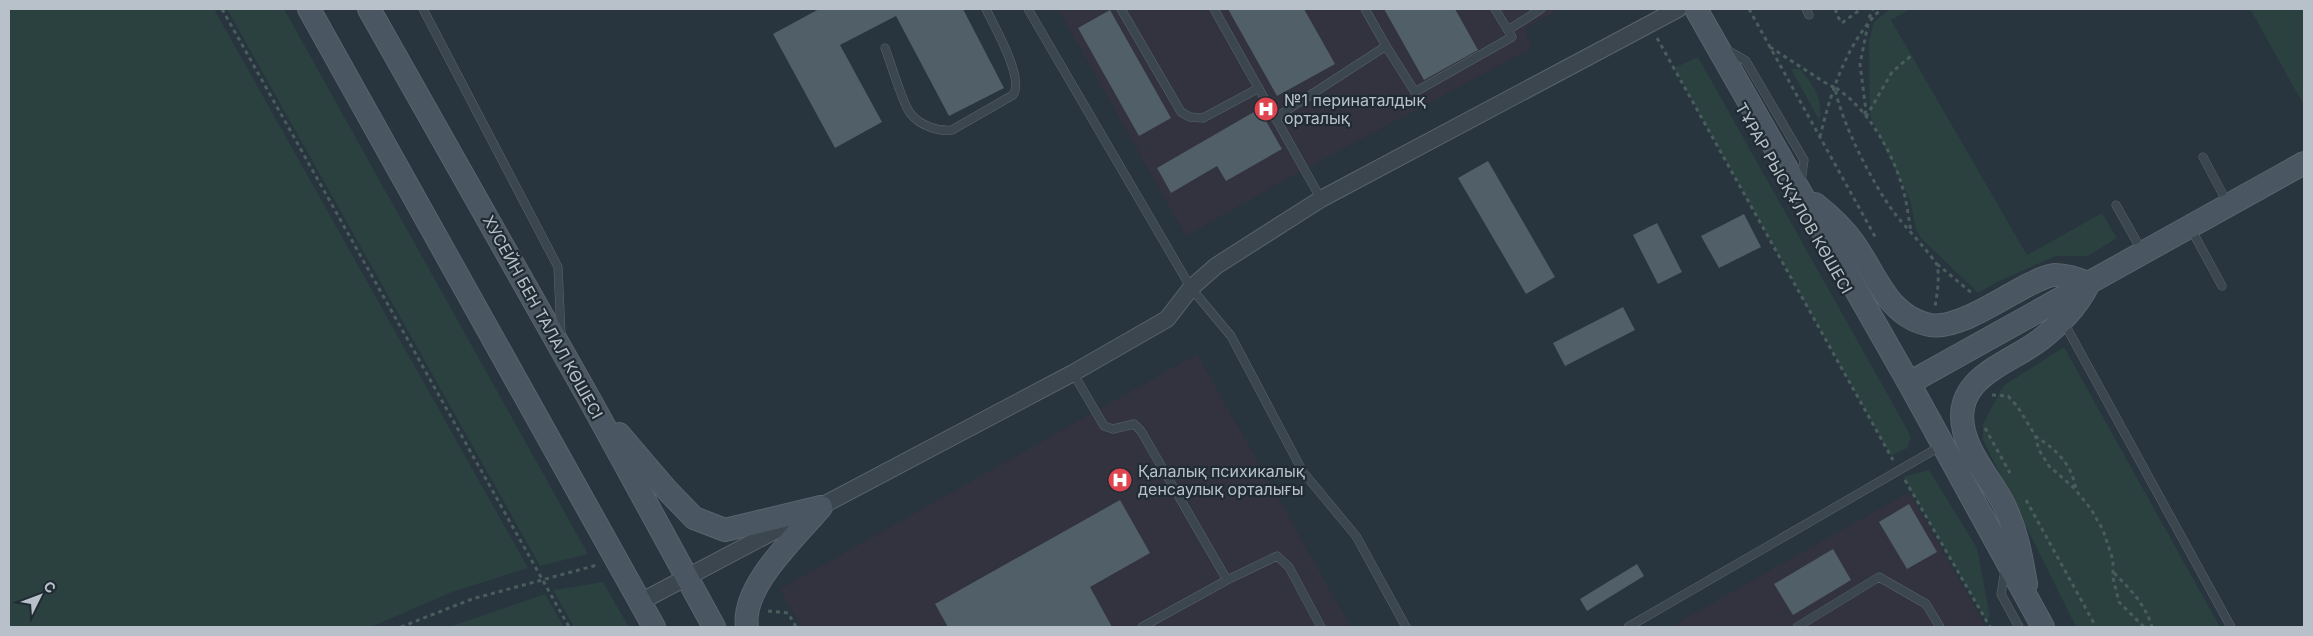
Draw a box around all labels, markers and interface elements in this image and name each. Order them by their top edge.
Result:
place label: №1 перинаталдық орталық [1284,90,1425,128]
hospital icon: №1 перинаталдық орталық [1253,96,1279,122]
street label: ТҰРАР РЫСҚҰЛОВ КӨШЕСІ [1731,99,1857,297]
street label: ХУСЕЙН БЕН ТАЛАЛ КӨШЕСІ [479,212,607,422]
place label: Қалалық психикалық денсаулық орталығы [1138,461,1305,499]
hospital icon: Қалалық психикалық денсаулық орталығы [1107,467,1133,493]
north arrow [15,571,65,621]
text: С [40,577,60,597]

